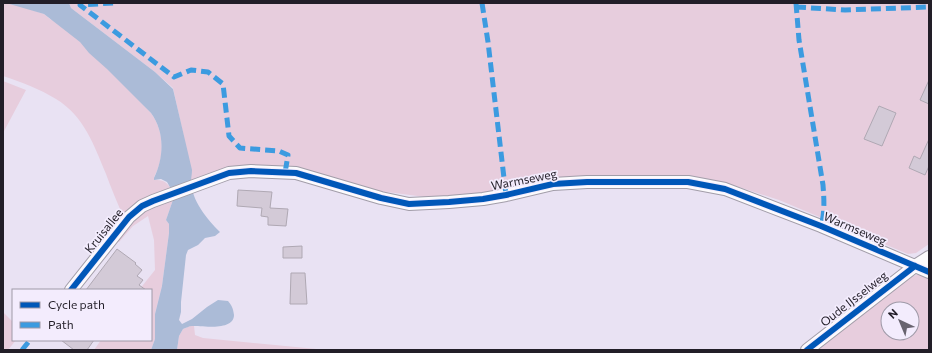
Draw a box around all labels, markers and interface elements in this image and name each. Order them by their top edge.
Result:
street label: Warmseweg [490,166,559,192]
street label: Kruisallee [81,205,125,255]
street label: Warmseweg [822,209,889,248]
street label: Oude IJsselweg [817,267,891,330]
legend [12,289,152,341]
text: Cycle path [48,297,105,311]
north arrow [880,301,920,341]
text: N [885,306,900,321]
text: Path [48,317,74,331]

